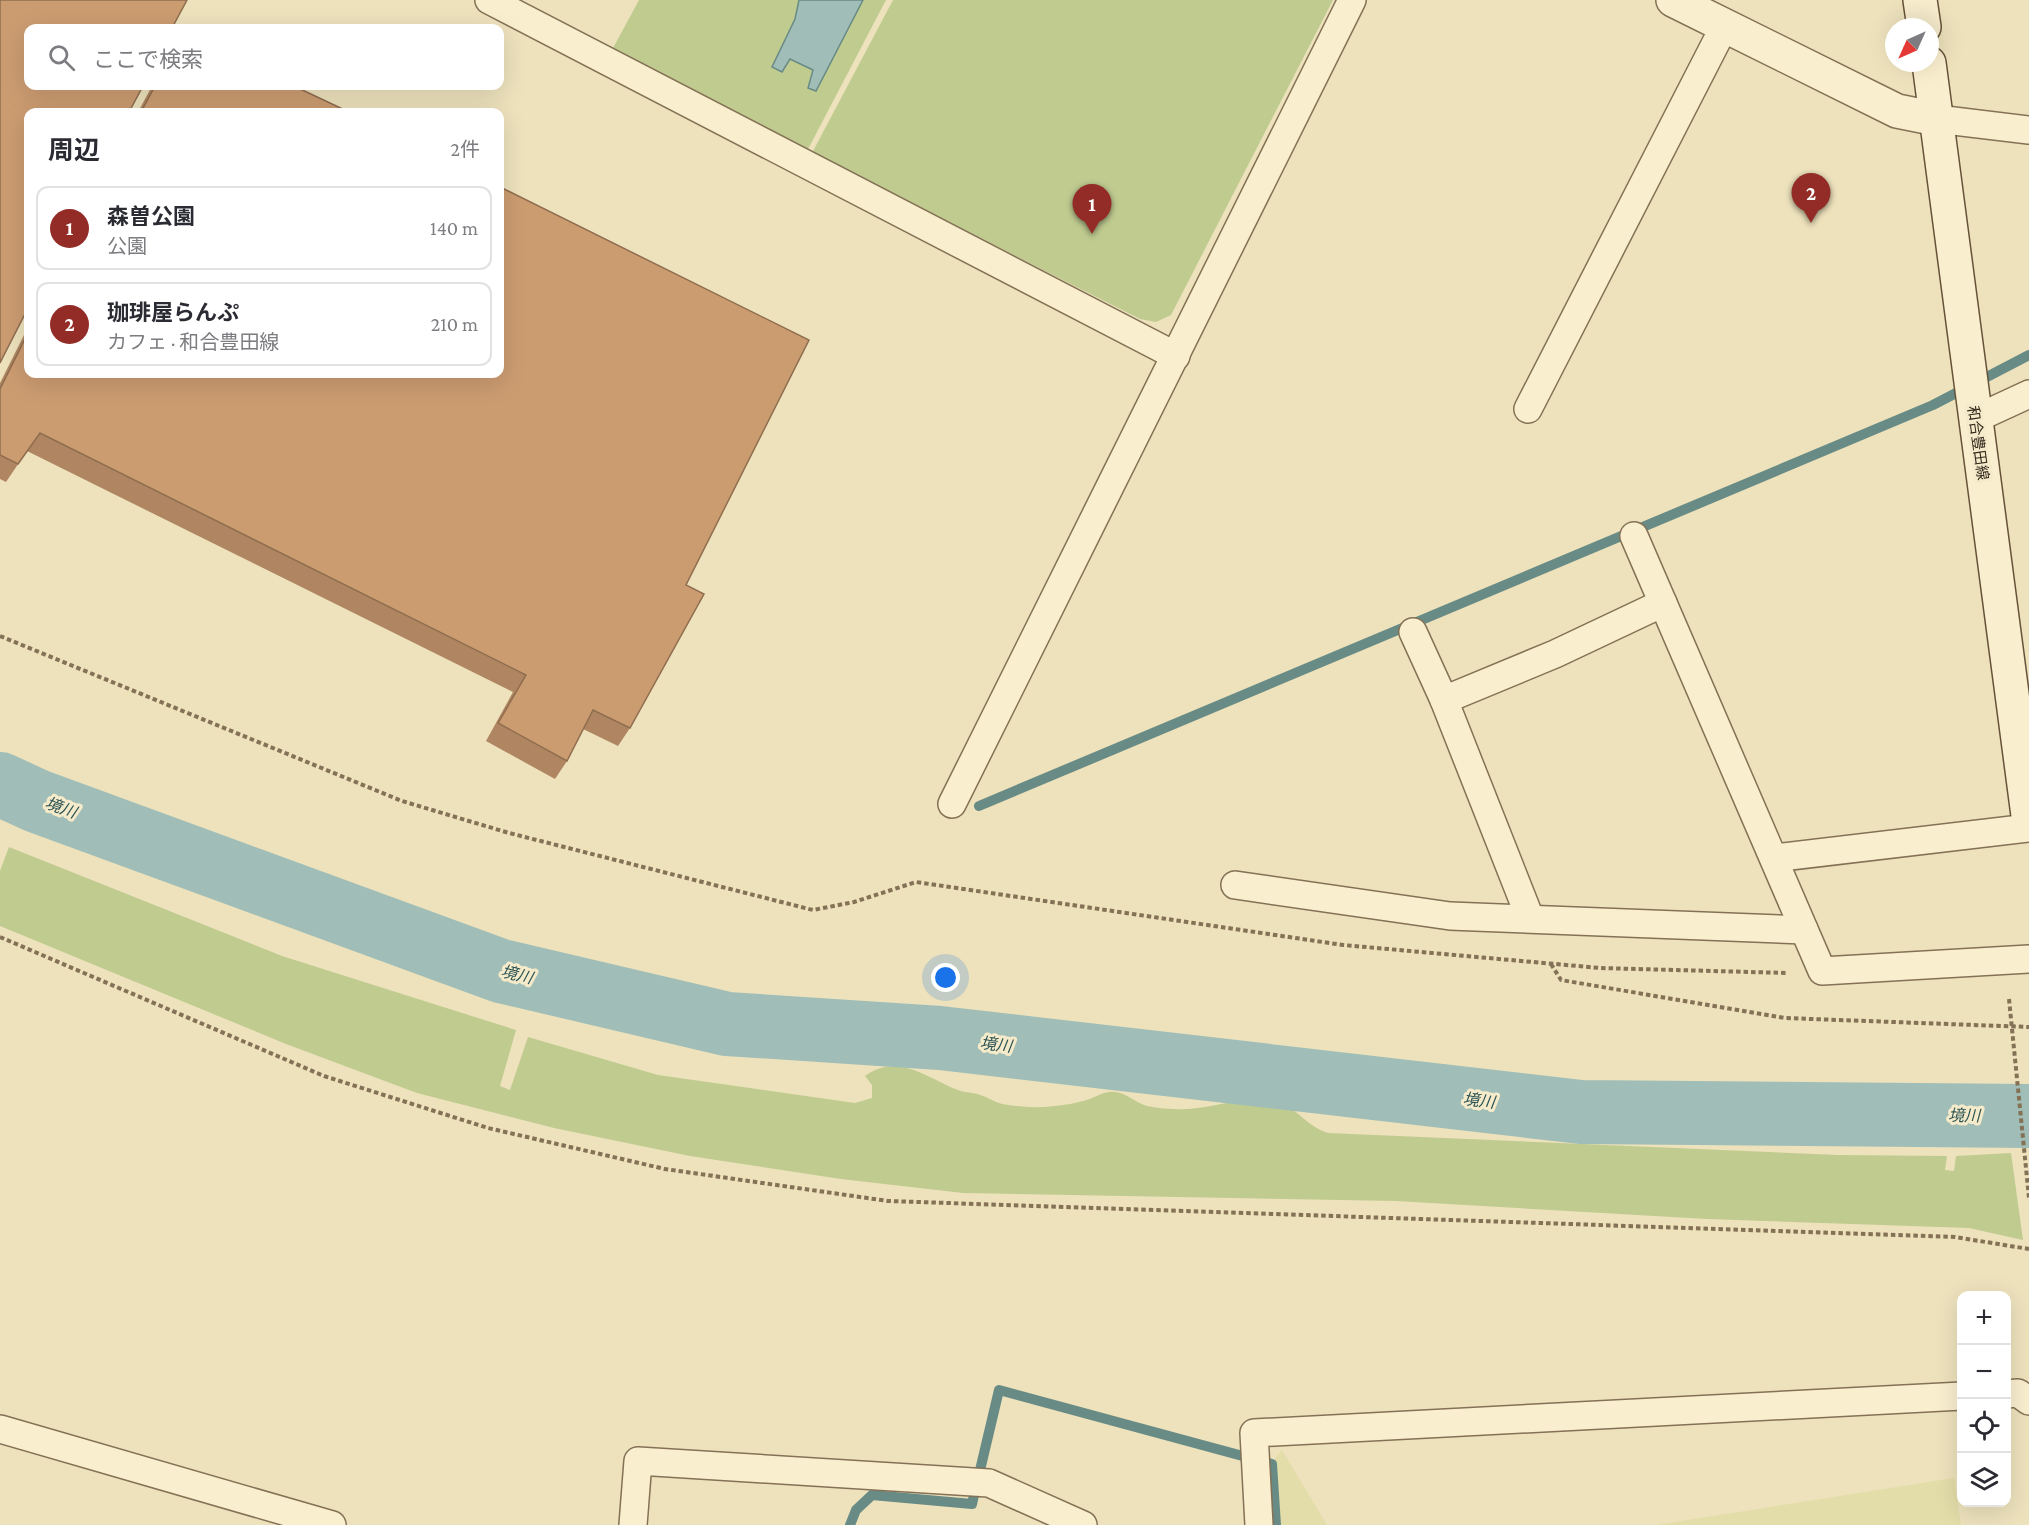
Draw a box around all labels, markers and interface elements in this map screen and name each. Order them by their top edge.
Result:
north arrow [1885,18,1939,72]
search box [24,24,504,90]
icon: search [45,41,78,74]
text: ここで検索 [93,47,203,72]
text: 周辺 [48,136,100,165]
text: 2件 [450,138,480,160]
pin: 2 [1792,174,1830,223]
pin: 1 [1072,184,1112,234]
text: 森曽公園 [107,204,195,229]
text: 1 [66,217,73,239]
text: 140 m [430,217,478,239]
text: 公園 [107,235,147,257]
text: 珈琲屋らんぷ [107,300,239,325]
text: 2 [64,313,75,335]
text: 210 m [431,313,478,335]
text: カフェ · 和合豊田線 [107,331,279,353]
street label: 和合豊田線 [1965,405,1991,481]
water label: 境川 [43,794,81,822]
water label: 境川 [499,962,536,987]
your location [931,963,960,992]
water label: 境川 [979,1034,1015,1055]
water label: 境川 [1462,1090,1498,1111]
water label: 境川 [1948,1107,1982,1124]
map controls [1957,1291,2011,1507]
button: + [1957,1291,2011,1345]
button: − [1957,1345,2011,1399]
button: locate [1957,1399,2011,1453]
button: layers [1957,1453,2011,1507]

